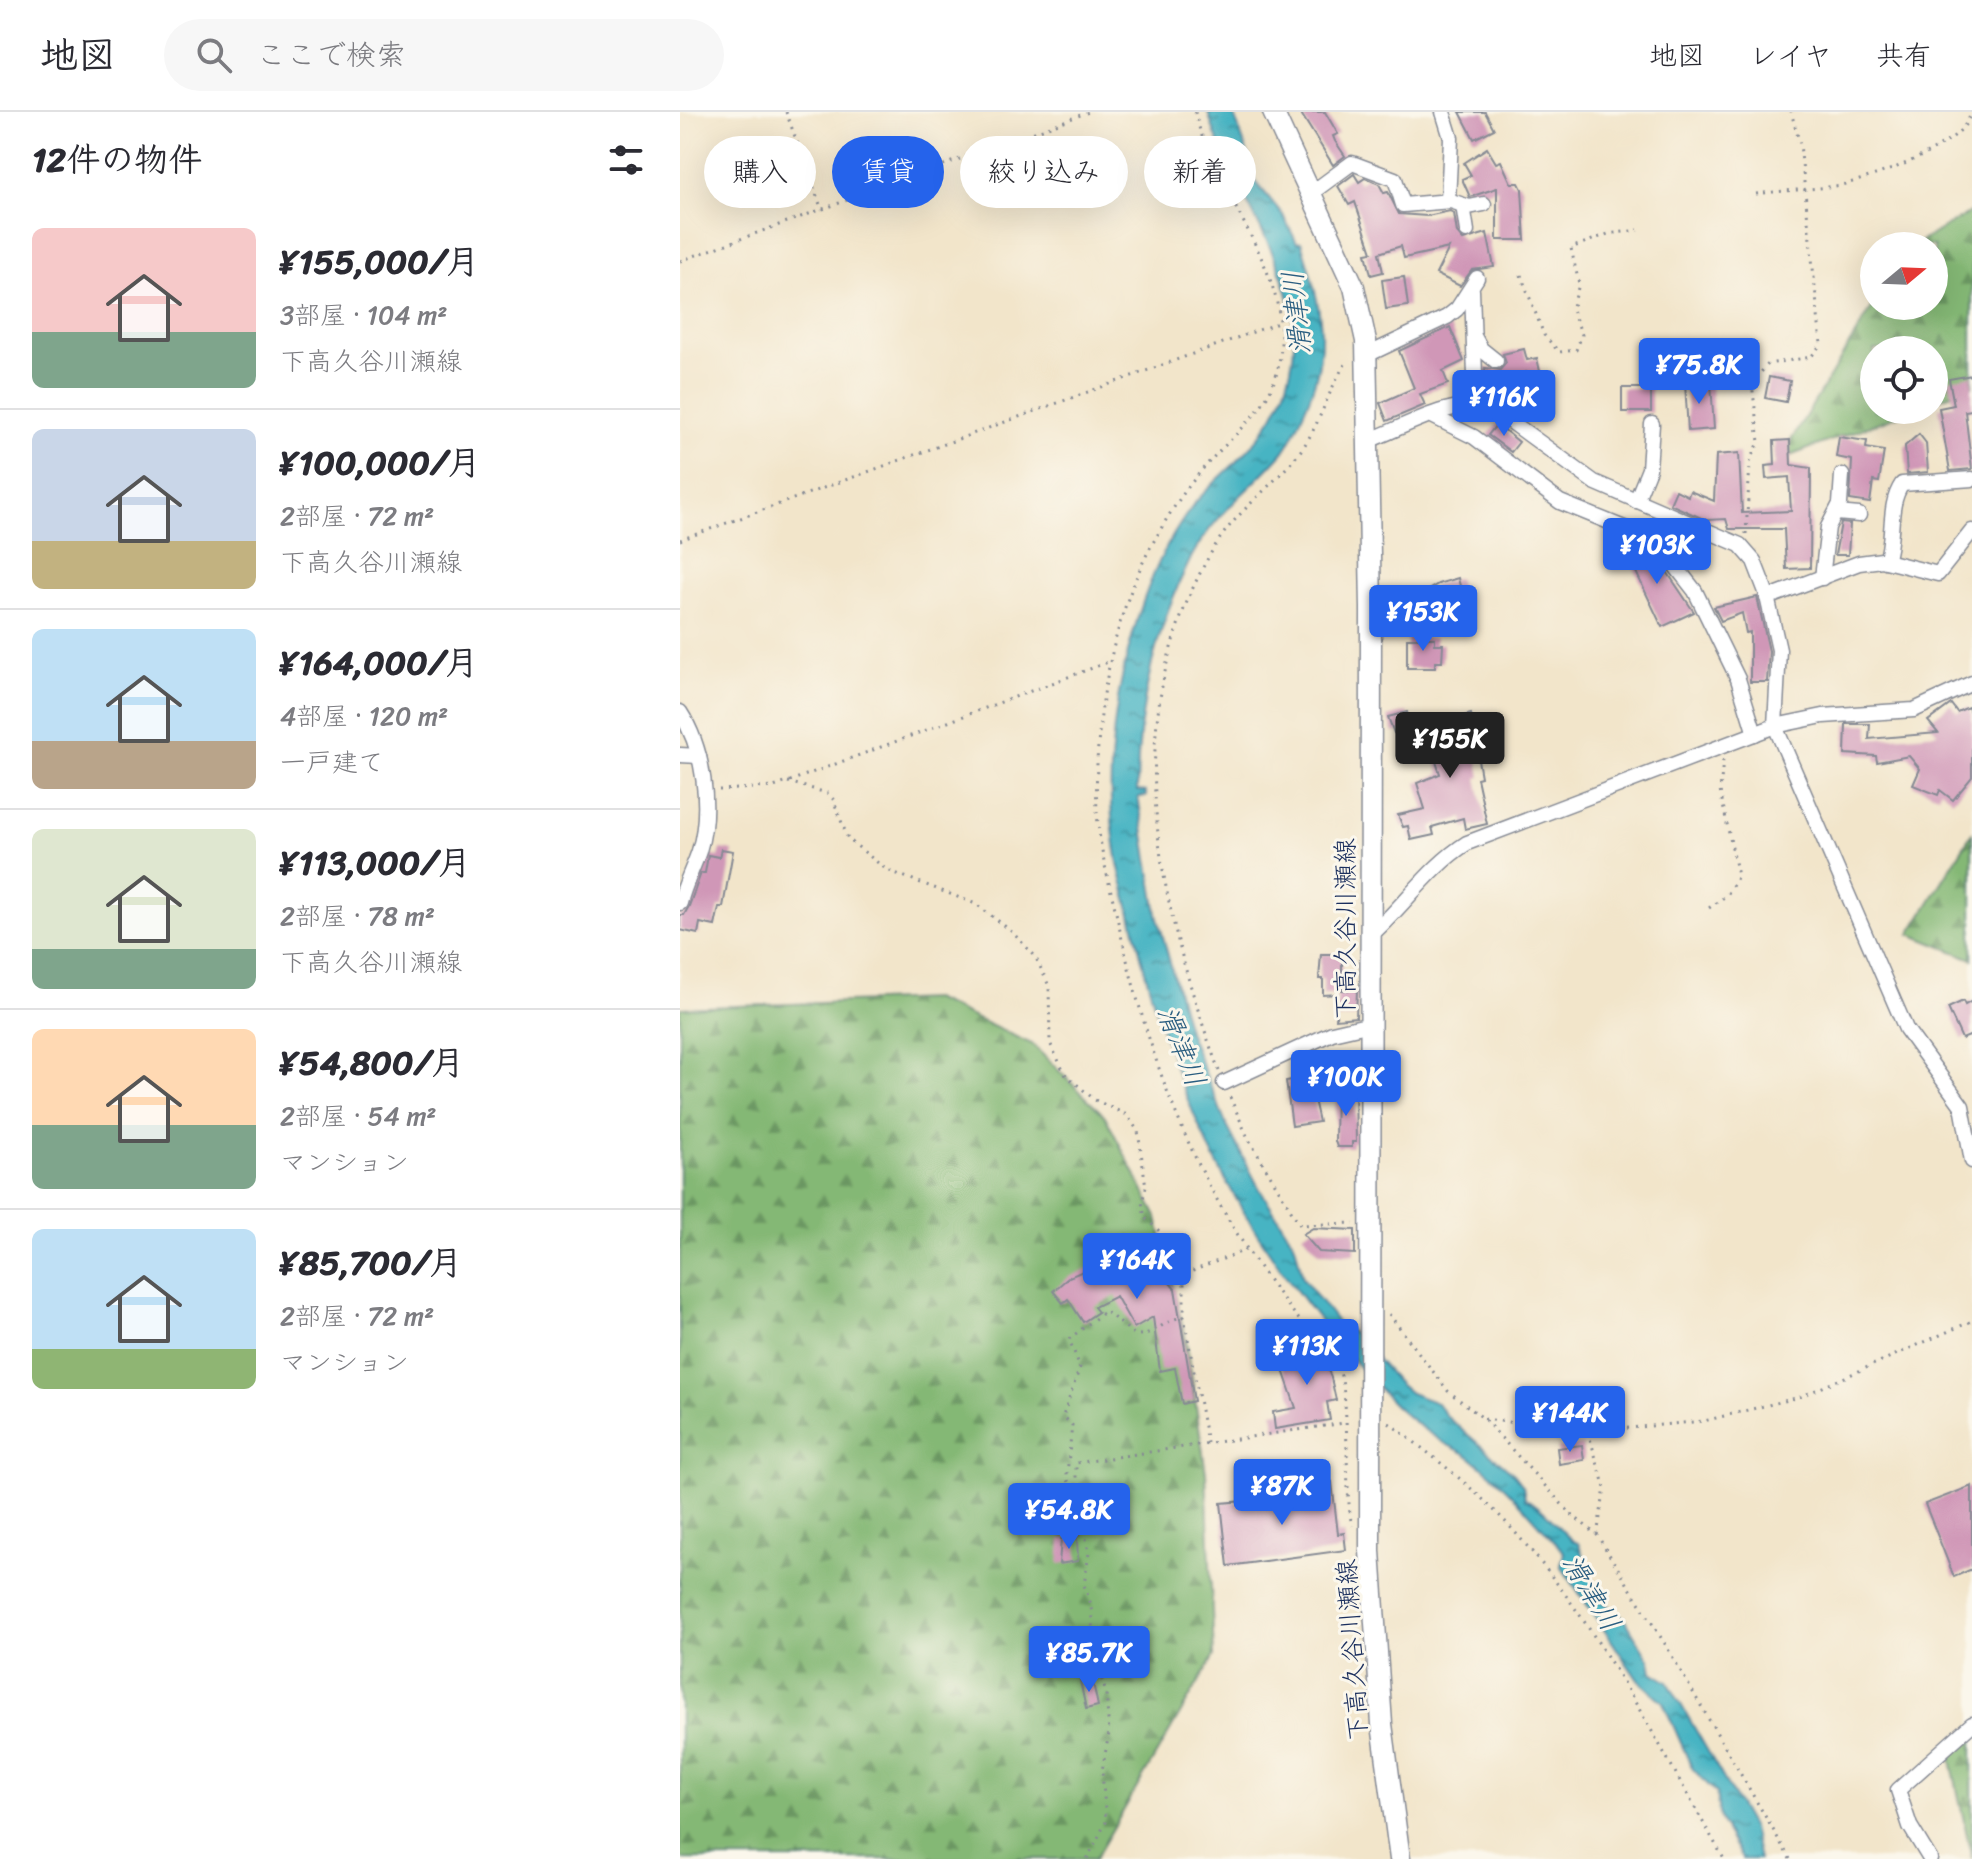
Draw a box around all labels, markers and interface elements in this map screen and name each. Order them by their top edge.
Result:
search box [164,19,724,91]
text: 地図 [40,22,116,89]
text: ここで検索 [256,28,406,82]
text: 地図 [1649,31,1705,80]
text: レイヤ [1749,31,1832,80]
text: 共有 [1876,31,1932,80]
icon: search [192,33,236,77]
text: 12件の物件 [32,130,202,190]
chip: 購入 [704,136,816,208]
chip: 賃貸 [832,136,944,208]
chip: 絞り込み [960,136,1128,208]
chip: 新着 [1144,136,1256,208]
icon: filters [604,138,648,182]
text: ¥155,000/月 [280,232,479,292]
north arrow [1860,232,1948,320]
map controls [1860,232,1948,424]
icon: home [96,260,192,356]
water label: 滑津川 [1268,269,1325,357]
text: 3部屋 · 104 m² [280,292,448,338]
button: locate [1860,336,1948,424]
text: 下高久谷川瀬線 [280,338,462,384]
pin: ¥75.8K [1634,338,1764,406]
text: ¥75.8K [1657,341,1741,387]
pin: ¥116K [1448,370,1560,438]
text: ¥116K [1470,373,1538,419]
text: ¥100,000/月 [280,433,481,493]
icon: home [96,461,192,557]
text: 2部屋 · 72 m² [280,493,434,539]
pin: ¥103K [1601,518,1713,586]
text: ¥103K [1621,521,1693,567]
text: 下高久谷川瀬線 [280,539,462,585]
pin: ¥153K [1367,585,1479,653]
text: ¥153K [1387,588,1459,634]
text: ¥164,000/月 [280,633,479,693]
icon: home [96,661,192,757]
text: 4部屋 · 120 m² [280,693,448,739]
pin: ¥155K [1394,712,1506,780]
text: ¥155K [1413,715,1487,761]
text: 一戸建て [280,739,384,785]
text: ¥113,000/月 [280,833,471,893]
street label: 下高久谷川瀬線 [1322,838,1368,1020]
icon: home [96,861,192,957]
text: 2部屋 · 78 m² [280,893,435,939]
text: 下高久谷川瀬線 [280,939,462,985]
water label: 滑津川 [1143,998,1220,1094]
text: ¥54,800/月 [280,1033,464,1093]
pin: ¥100K [1290,1050,1402,1118]
text: ¥100K [1309,1053,1383,1099]
icon: home [96,1061,192,1157]
text: 2部屋 · 54 m² [280,1093,437,1139]
text: マンション [280,1139,409,1185]
text: ¥85,700/月 [280,1233,463,1293]
pin: ¥164K [1081,1233,1193,1301]
text: ¥164K [1101,1236,1173,1282]
icon: home [96,1261,192,1357]
text: 2部屋 · 72 m² [280,1293,434,1339]
pin: ¥113K [1251,1319,1363,1387]
text: ¥113K [1274,1322,1340,1368]
text: マンション [280,1339,409,1385]
pin: ¥144K [1514,1386,1626,1454]
text: ¥144K [1533,1389,1607,1435]
pin: ¥87K [1235,1459,1329,1527]
text: ¥87K [1252,1462,1312,1508]
pin: ¥54.8K [1004,1483,1134,1551]
text: ¥54.8K [1026,1486,1112,1532]
water label: 滑津川 [1549,1544,1634,1641]
street label: 下高久谷川瀬線 [1323,1558,1381,1742]
pin: ¥85.7K [1024,1626,1154,1694]
text: ¥85.7K [1047,1629,1131,1675]

